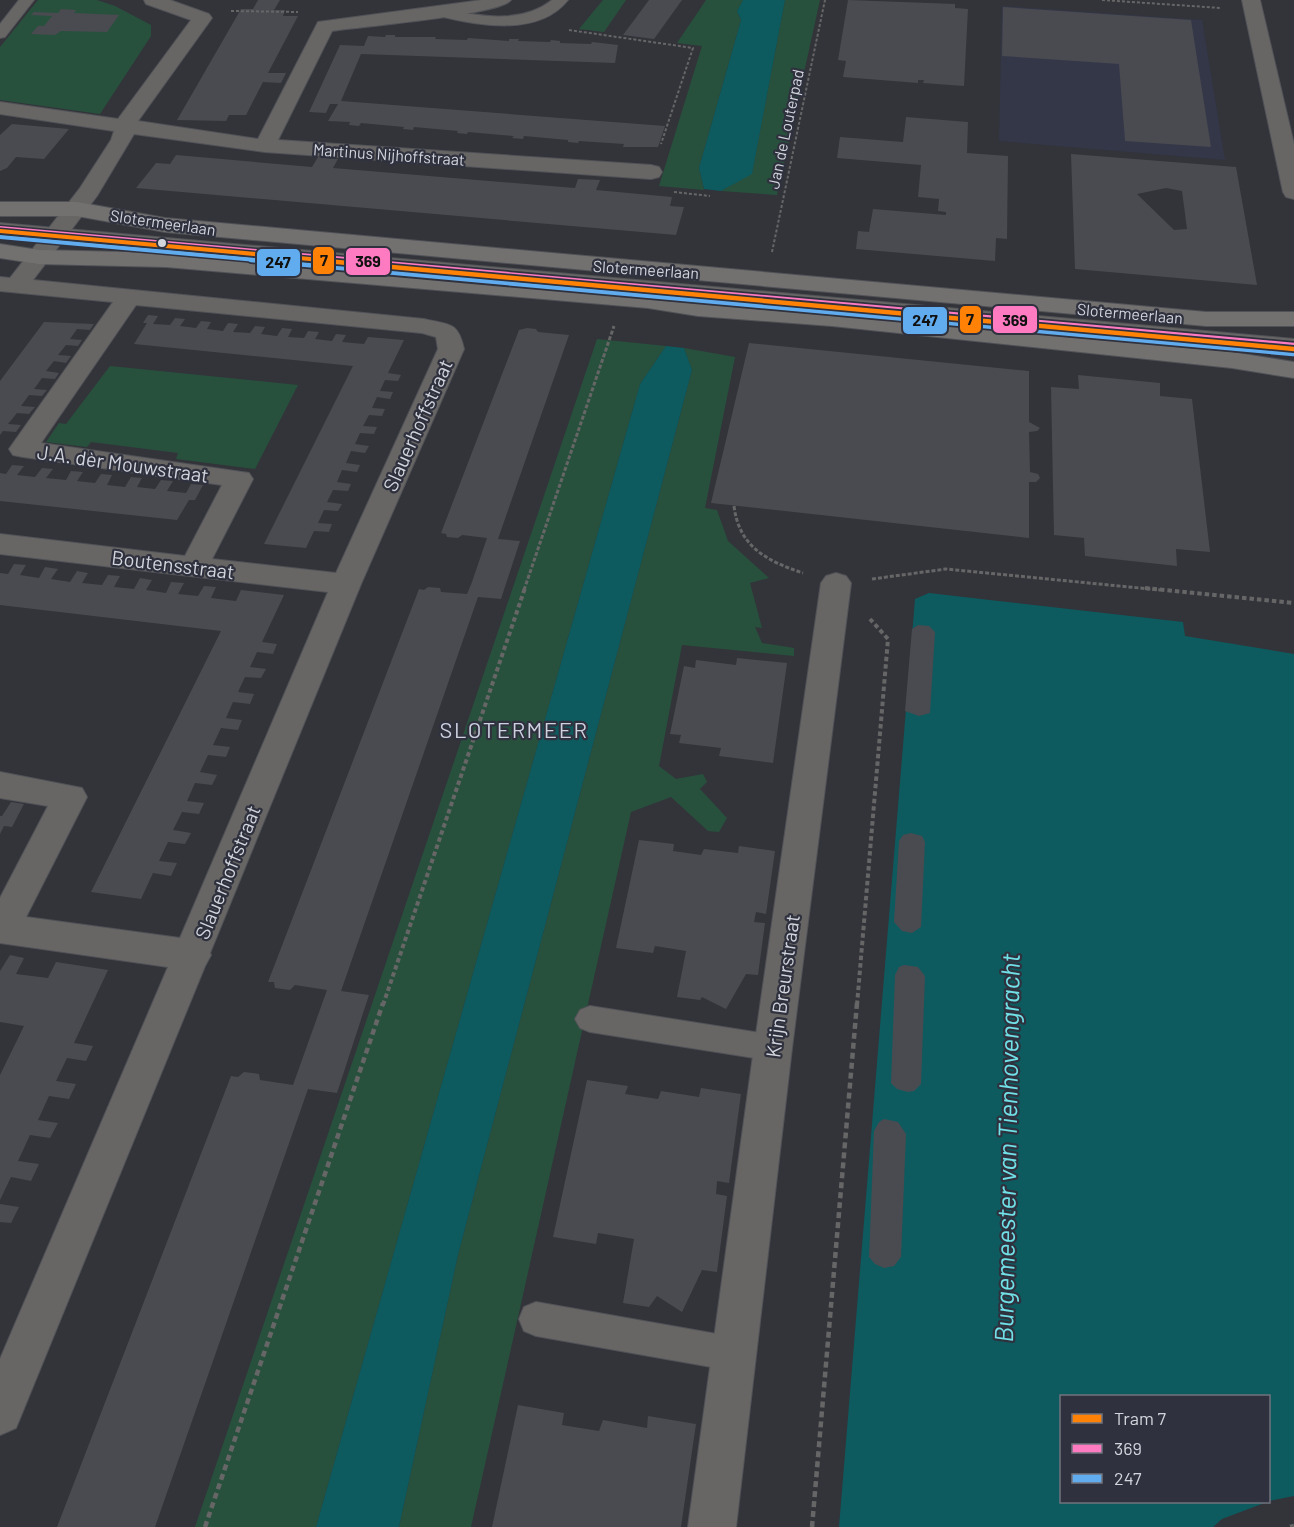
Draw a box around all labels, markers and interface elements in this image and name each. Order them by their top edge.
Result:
street label: Jan de Louterpad [763,67,807,191]
street label: Martinus Nijhoffstraat [312,139,466,169]
street label: Slotermeerlaan [109,205,217,239]
unlabelled marker [156,237,168,249]
line badge: 7 [312,246,335,275]
line badge: 369 [345,247,391,276]
line badge: 247 [256,248,301,277]
text: 7 [320,250,328,269]
text: 369 [355,251,381,270]
text: 247 [265,252,291,271]
street label: Slotermeerlaan [592,256,700,282]
street label: Slotermeerlaan [1076,299,1184,327]
line badge: 7 [959,305,982,334]
line badge: 369 [992,305,1038,334]
line badge: 247 [902,306,948,335]
text: 7 [966,309,974,328]
text: 247 [912,310,938,329]
text: 369 [1002,310,1028,329]
street label: Slauerhoffstraat [377,355,457,495]
street label: J.A. dèr Mouwstraat [36,439,210,487]
street label: Boutensstraat [110,545,236,583]
district label: SLOTERMEER [440,716,588,742]
street label: Slauerhoffstraat [189,802,265,942]
street label: Krijn Breurstraat [760,913,804,1059]
water label: Burgemeester van Tienhovengracht [987,953,1025,1343]
legend [1060,1395,1270,1503]
text: Tram 7 [1114,1407,1166,1429]
text: 369 [1114,1437,1142,1459]
text: 247 [1114,1467,1142,1489]

